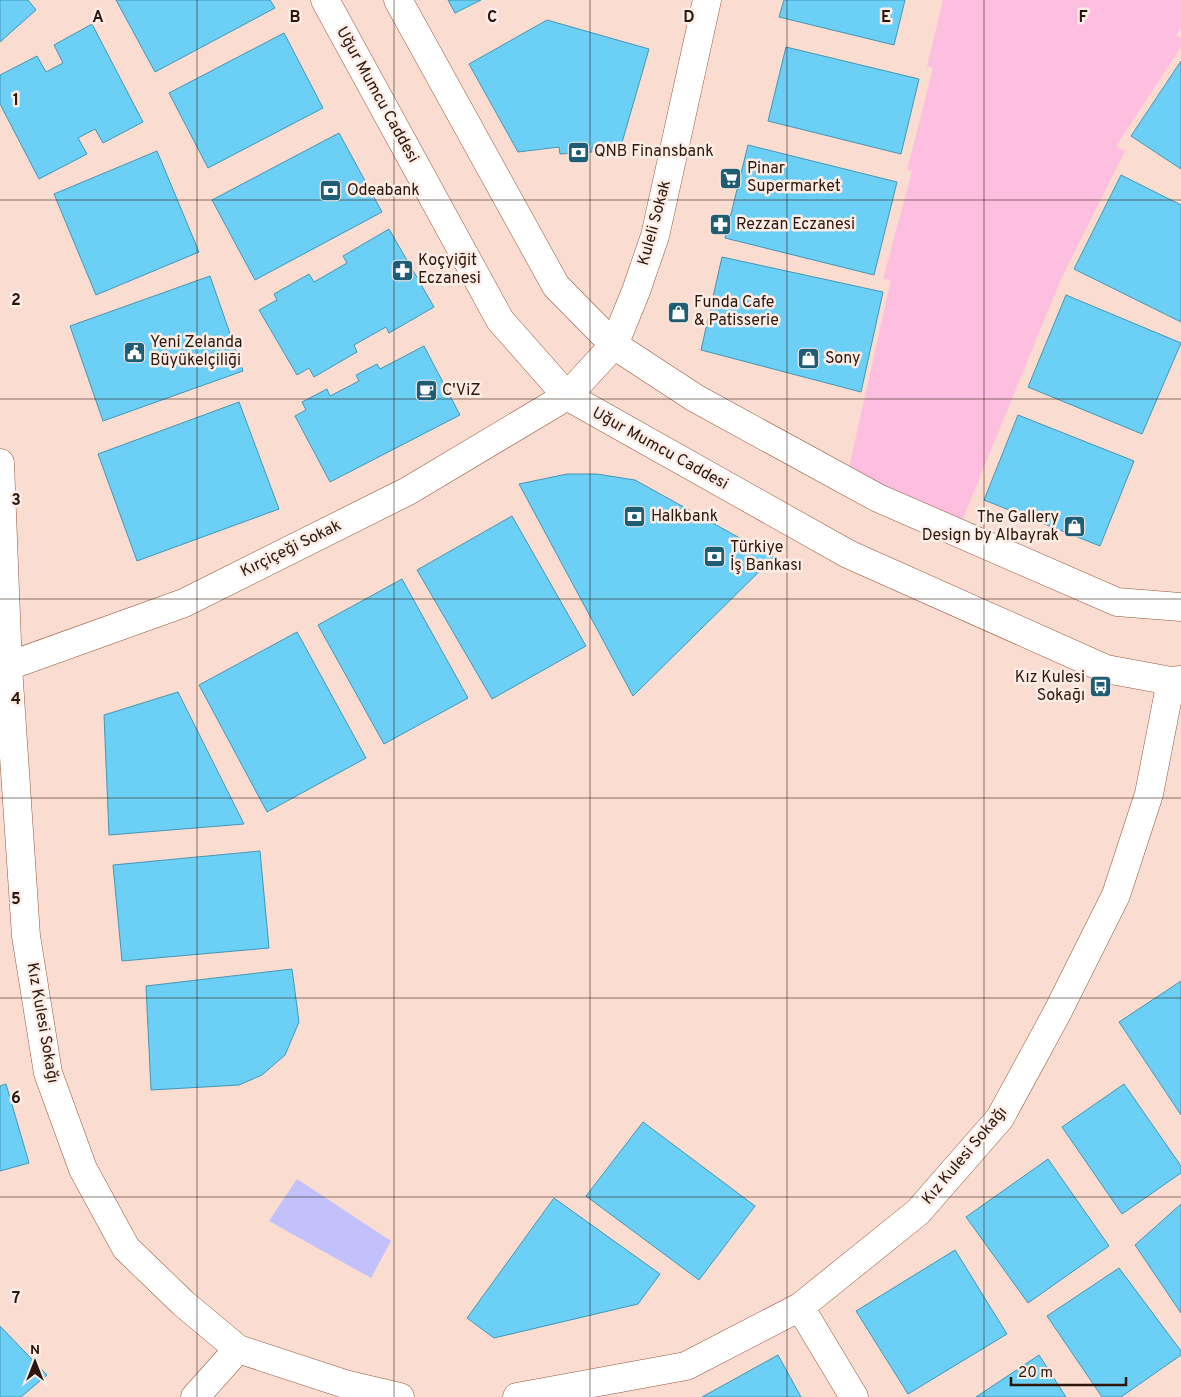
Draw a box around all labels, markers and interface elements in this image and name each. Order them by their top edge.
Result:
text: A [92,8,104,28]
text: B [289,8,301,28]
text: C [487,8,497,28]
text: D [683,8,695,28]
text: E [881,8,891,28]
text: F [1078,8,1088,28]
street label: Uğur Mumcu Caddesi [331,23,423,167]
text: 1 [13,91,19,111]
bank icon: QNB Finansbank [566,140,590,164]
place label: QNB Finansbank [594,142,714,162]
place label: Pinar Supermarket [747,159,841,197]
supermarket icon: Pinar Supermarket [719,166,743,190]
street label: Kuleli Sokak [634,178,676,268]
bank icon: Odeabank [319,179,343,203]
place label: Odeabank [347,181,420,201]
pharmacy icon: Rezzan Eczanesi [708,213,732,237]
place label: Rezzan Eczanesi [736,215,855,235]
place label: Koçyiğit Eczanesi [418,251,481,289]
pharmacy icon: Koçyiğit Eczanesi [390,258,414,282]
text: 2 [11,291,21,311]
place label: Funda Cafe & Patisserie [694,293,779,331]
shop icon: Funda Cafe & Patisserie [666,300,690,324]
place label: Yeni Zelanda Büyükelçiliği [150,333,243,371]
public building icon: Yeni Zelanda Büyükelçiliği [122,340,146,364]
shop icon: Sony [797,347,821,371]
place label: Sony [825,349,861,369]
cafe icon: C'ViZ [414,379,438,403]
place label: C'ViZ [442,381,481,401]
street label: Uğur Mumcu Caddesi [588,403,732,495]
text: 3 [11,491,21,511]
bank icon: Halkbank [623,505,647,529]
place label: Halkbank [651,507,718,527]
place label: The Gallery Design by Albayrak [922,508,1059,546]
shop icon: The Gallery Design by Albayrak [1063,515,1087,539]
street label: Kırçiçeği Sokak [237,516,345,582]
place label: Türkiye İş Bankası [730,538,802,576]
bank icon: Türkiye İş Bankası [702,545,726,569]
place label: Kız Kulesi Sokağı [1015,668,1085,706]
bus stop icon: Kız Kulesi Sokağı [1089,675,1113,699]
text: 4 [11,690,21,710]
text: 5 [11,890,21,910]
street label: Kız Kulesi Sokağı [22,961,62,1085]
text: 6 [11,1089,21,1109]
street label: Kız Kulesi Sokağı [918,1103,1012,1209]
text: 7 [12,1289,20,1309]
north arrow [10,1337,60,1387]
text: N [30,1342,40,1359]
scale bar [1011,1354,1126,1386]
text: 20 m [1018,1364,1053,1383]

